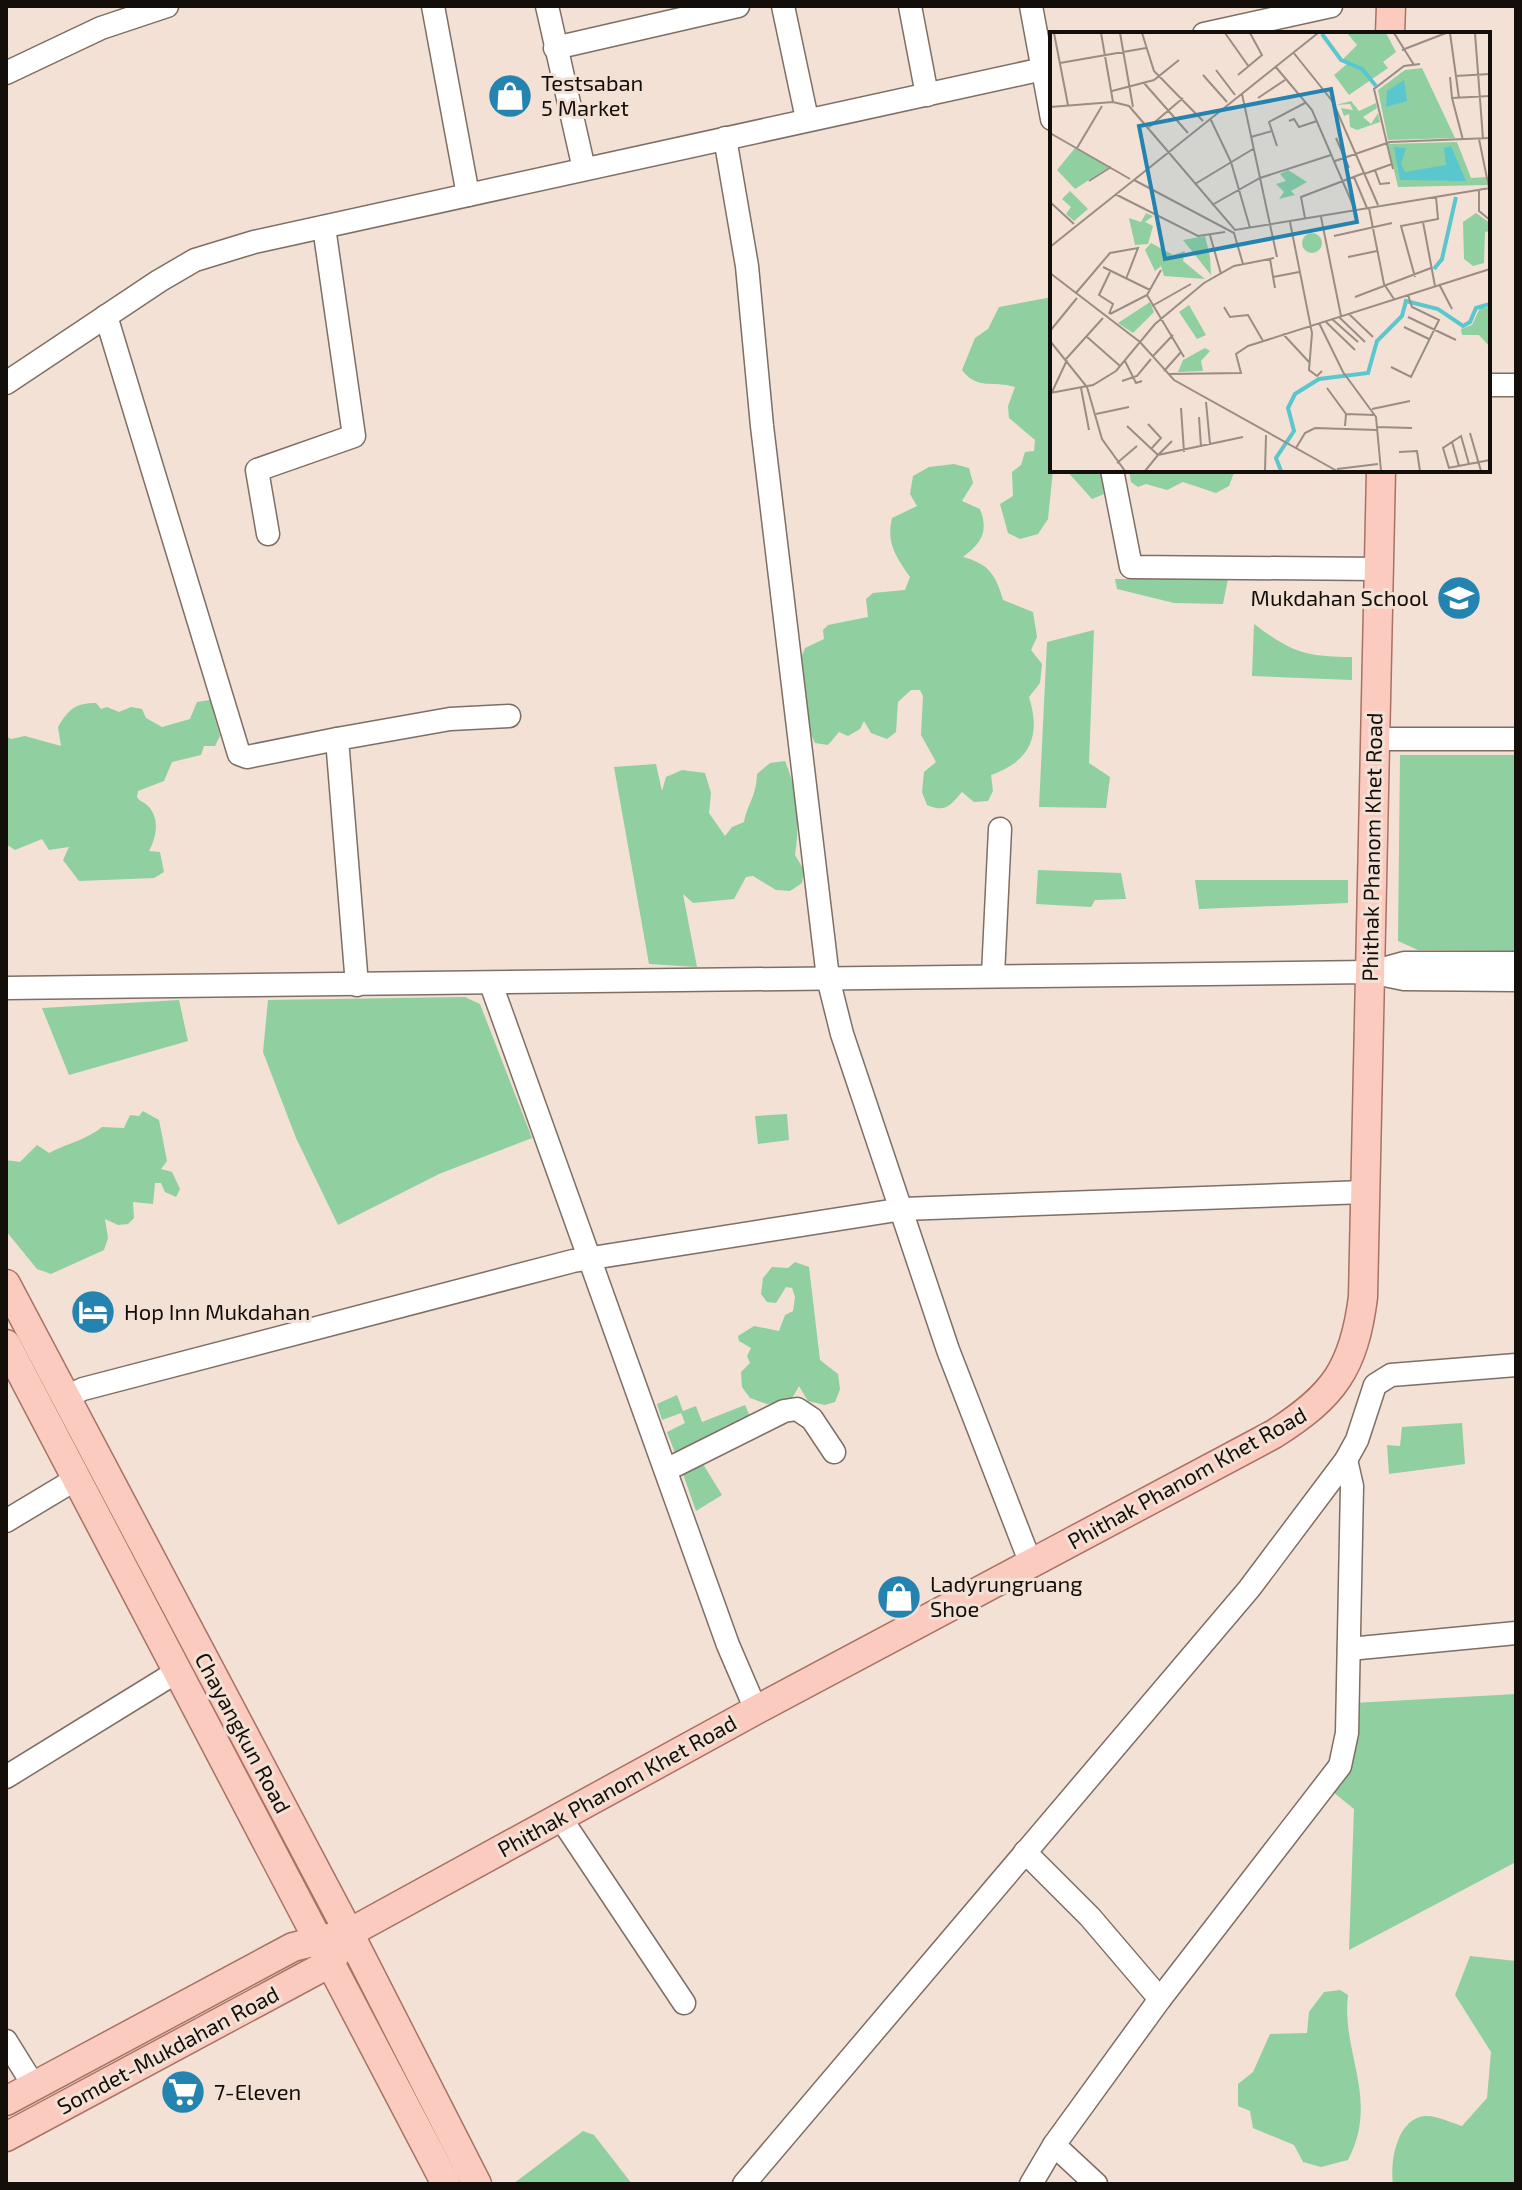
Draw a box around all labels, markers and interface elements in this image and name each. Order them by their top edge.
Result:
inset map [1050,32,1490,472]
place label: Testsaban 5 Market [541,69,643,120]
shop icon: Testsaban 5 Market [486,72,534,120]
school or university icon: Mukdahan School [1435,574,1483,622]
place label: Mukdahan School [1251,584,1428,610]
street label: Phithak Phanom Khet Road [1356,712,1386,982]
hotel icon: Hop Inn Mukdahan [69,1288,117,1336]
place label: Hop Inn Mukdahan [124,1298,310,1324]
street label: Phithak Phanom Khet Road [1062,1400,1311,1554]
place label: Ladyrungruang Shoe [930,1570,1083,1621]
shop icon: Ladyrungruang Shoe [875,1573,923,1621]
street label: Chayangkun Road [191,1648,297,1817]
street label: Phithak Phanom Khet Road [492,1708,741,1862]
street label: Somdet-Mukdahan Road [52,1980,283,2119]
supermarket icon: 7-Eleven [159,2068,207,2116]
place label: 7-Eleven [214,2078,301,2104]

